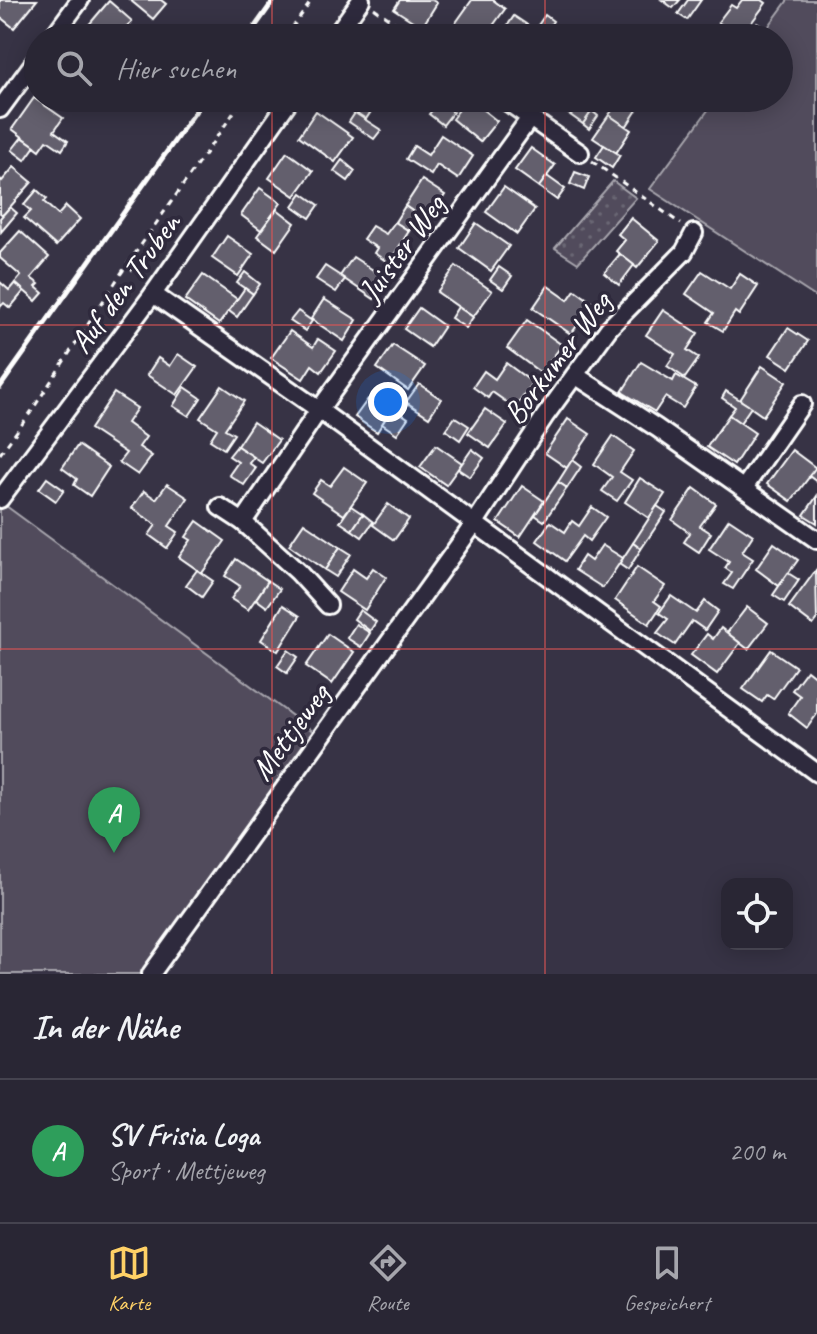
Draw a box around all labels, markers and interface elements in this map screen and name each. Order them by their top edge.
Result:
search box [24,24,793,112]
icon: search [52,46,96,90]
text: Hier suchen [116,49,236,87]
street label: Juister Weg [348,185,456,312]
street label: Auf den Truben [60,203,191,361]
street label: Borkumer Weg [494,281,622,433]
your location [368,382,408,422]
street label: Mettjeweg [241,673,340,788]
pin: A [88,787,140,853]
map controls [721,878,793,950]
button: locate [721,878,793,950]
text: In der Nähe [32,1005,178,1048]
text: SV Frisia Loga [108,1116,259,1154]
text: A [51,1135,65,1168]
text: 200 m [729,1135,785,1168]
text: Sport · Mettjeweg [108,1154,264,1187]
tab: Karte [107,1241,151,1317]
tab: Route [366,1241,410,1317]
tab: Gespeichert [624,1241,710,1317]

